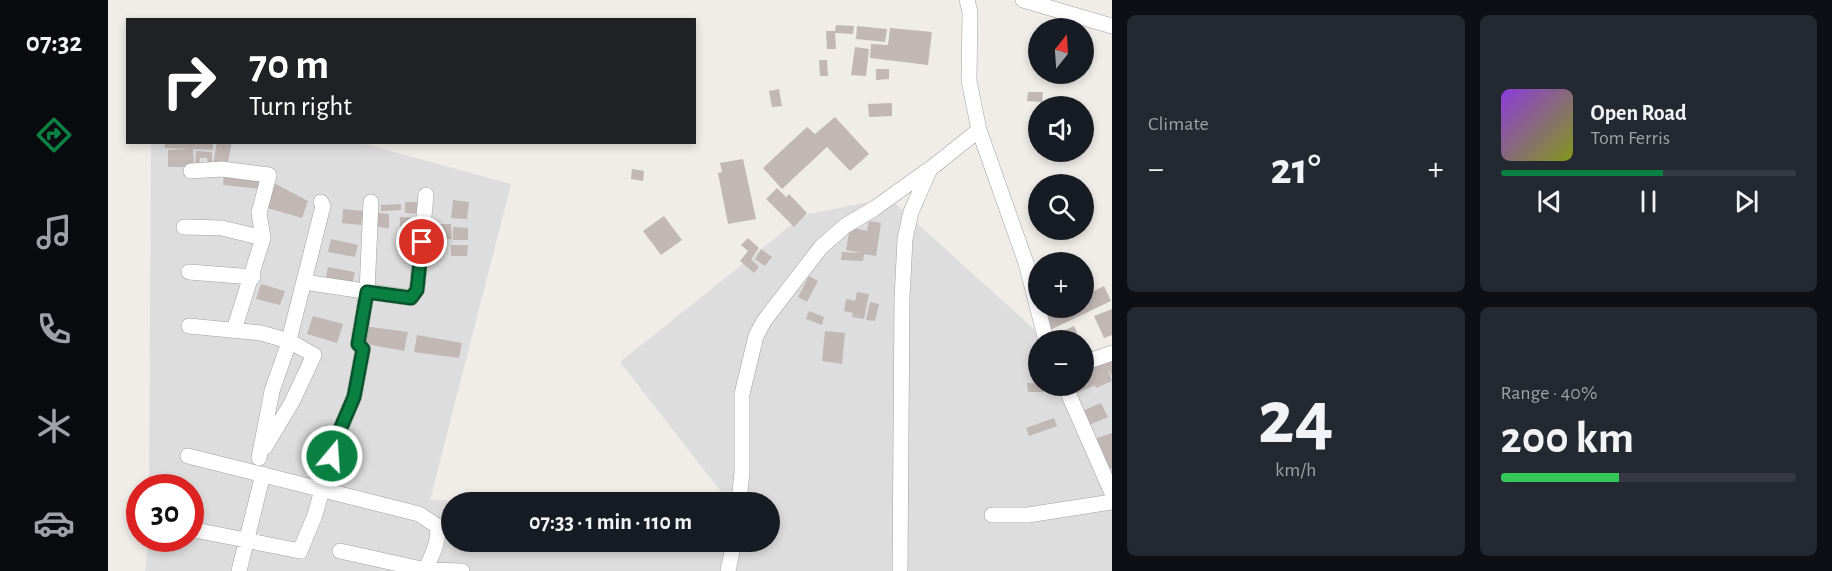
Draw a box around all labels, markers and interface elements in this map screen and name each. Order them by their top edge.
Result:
north arrow [1028,18,1094,84]
map controls [1028,18,1094,396]
text: 07:32 [26,29,82,56]
icon: right [150,42,228,120]
text: 70 m [249,44,329,86]
text: Turn right [249,93,352,120]
button: sound [1028,96,1094,162]
text: Open Road [1591,102,1687,124]
icon: directions [33,114,75,156]
text: Climate [1148,114,1209,134]
text: Tom Ferris [1591,128,1670,148]
text: 21° [1270,147,1321,192]
text: − [1148,153,1164,186]
text: + [1428,153,1444,186]
button: search [1028,174,1094,240]
icon: previous [1533,185,1566,218]
icon: pause [1632,185,1665,218]
icon: next [1730,185,1763,218]
icon: music [33,211,75,253]
pin [396,216,447,267]
icon: arrive [405,225,438,258]
button: + [1028,252,1094,318]
icon: phone [33,308,75,350]
button: − [1028,330,1094,396]
text: 24 [1258,380,1334,458]
text: Range · 40% [1501,383,1597,403]
icon: climate [33,405,75,447]
text: 200 km [1501,416,1634,461]
position arrow [300,424,364,488]
text: km/h [1275,460,1316,480]
speed limit sign: 30 [126,474,204,552]
icon: car [33,502,75,544]
text: 07:33 · 1 min · 110 m [529,511,692,533]

